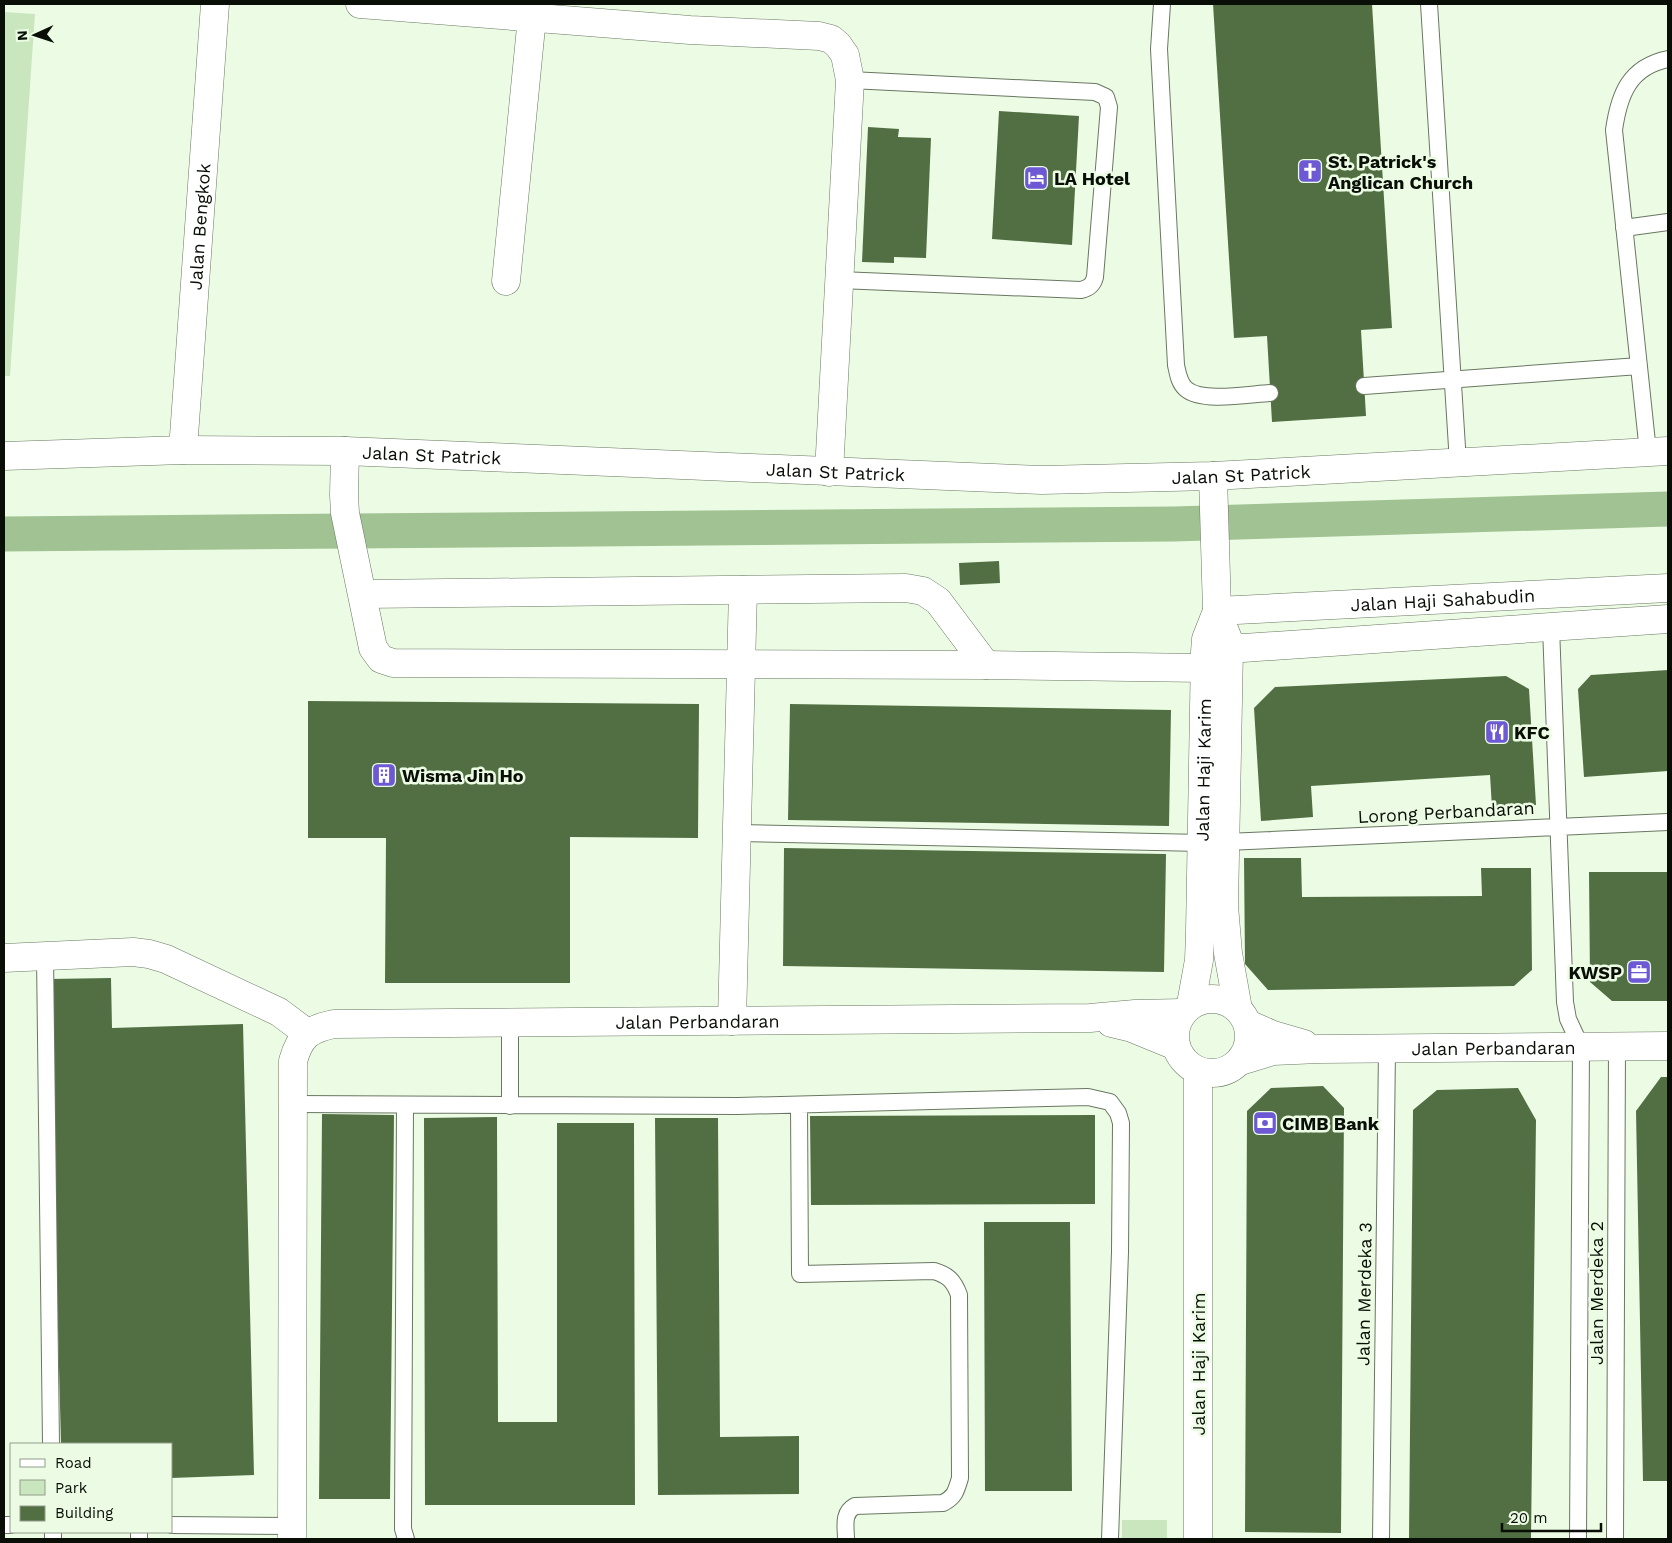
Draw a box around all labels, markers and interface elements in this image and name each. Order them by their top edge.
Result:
north arrow [10,10,60,60]
text: N [14,30,30,41]
place label: St. Patrick's Anglican Church [1328,151,1473,193]
church icon: St. Patrick's Anglican Church [1297,158,1323,184]
street label: Jalan Bengkok [184,163,214,291]
hotel icon: LA Hotel [1023,165,1049,191]
place label: LA Hotel [1054,168,1130,189]
street label: Jalan St Patrick [362,441,502,468]
street label: Jalan St Patrick [766,458,905,485]
street label: Jalan St Patrick [1171,460,1311,487]
street label: Jalan Haji Sahabudin [1350,584,1535,615]
street label: Jalan Haji Karim [1191,698,1215,842]
restaurant icon: KFC [1484,719,1510,745]
place label: KFC [1514,722,1550,743]
building icon: Wisma Jin Ho [371,762,397,788]
place label: Wisma Jin Ho [402,765,524,786]
street label: Lorong Perbandaran [1357,797,1535,827]
office icon: KWSP [1626,959,1652,985]
place label: KWSP [1568,962,1622,983]
street label: Jalan Perbandaran [615,1010,780,1032]
street label: Jalan Perbandaran [1411,1036,1576,1059]
bank icon: CIMB Bank [1252,1110,1278,1136]
place label: CIMB Bank [1282,1113,1380,1134]
street label: Jalan Merdeka 2 [1586,1221,1607,1365]
street label: Jalan Merdeka 3 [1352,1222,1376,1366]
street label: Jalan Haji Karim [1188,1292,1209,1436]
legend [10,1443,172,1533]
text: Road [55,1454,92,1472]
text: Park [55,1479,88,1497]
scale bar [1502,1500,1601,1532]
text: Building [55,1504,113,1522]
text: 20 m [1510,1509,1548,1527]

